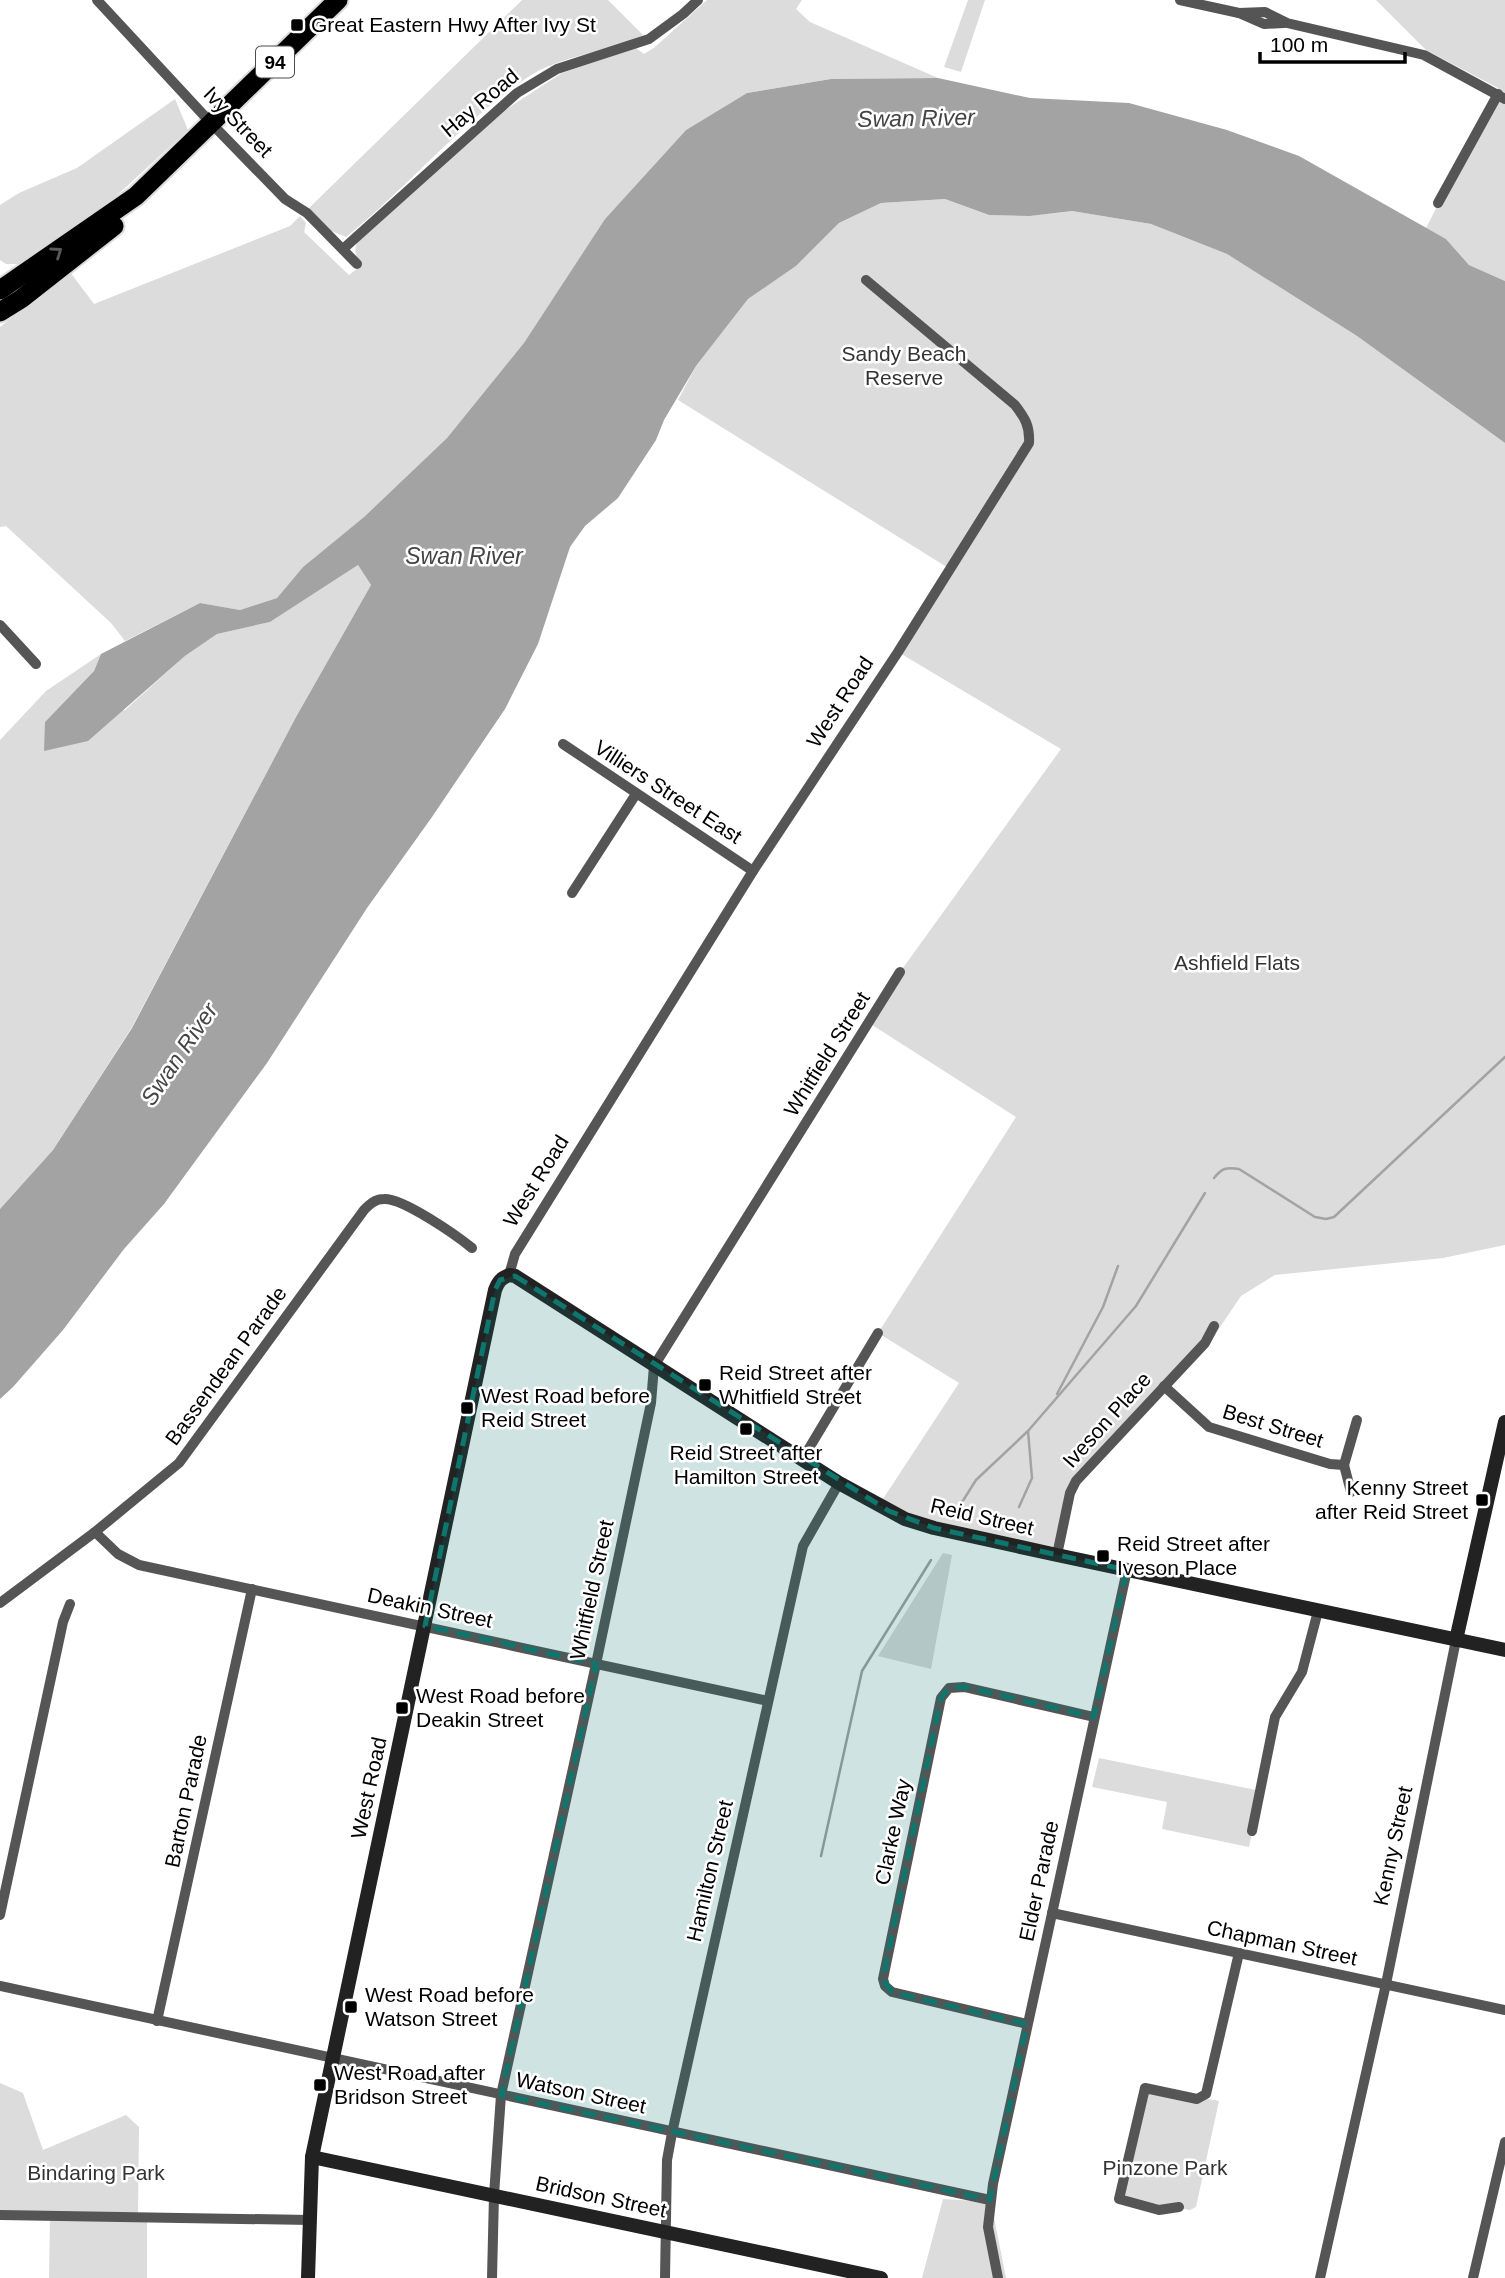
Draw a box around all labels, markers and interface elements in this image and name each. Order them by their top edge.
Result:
place label: Great Eastern Hwy After Ivy St [311,13,596,36]
marker: Great Eastern Hwy After Ivy St [289,17,305,33]
scale bar [1260,21,1405,65]
text: 100 m [1270,33,1328,56]
road number: 94 [256,46,294,78]
street label: Hay Road [437,64,523,141]
street label: Ivy Street [199,82,278,162]
water label: Swan River [857,104,976,132]
one-way arrow [49,248,62,260]
park label: Sandy Beach Reserve [842,342,966,389]
water label: Swan River [405,543,524,569]
street label: West Road [802,652,877,751]
street label: Villiers Street East [590,735,746,848]
park label: Ashfield Flats [1174,951,1300,974]
street label: Whitfield Street [779,987,874,1120]
water label: Swan River [135,997,223,1110]
street label: West Road [498,1131,573,1231]
street label: Bassendean Parade [160,1282,291,1449]
place label: Reid Street after Whitfield Street [719,1361,872,1408]
street label: Iveson Place [1058,1367,1155,1472]
marker: Reid Street after Whitfield Street [697,1377,713,1393]
place label: West Road before Reid Street [481,1384,650,1431]
street label: Best Street [1220,1399,1326,1452]
marker: West Road before Reid Street [459,1400,475,1416]
marker: Reid Street after Hamilton Street [738,1421,754,1437]
place label: Reid Street after Hamilton Street [670,1441,822,1488]
place label: Kenny Street after Reid Street [1315,1476,1468,1523]
marker: Kenny Street after Reid Street [1474,1492,1490,1508]
street label: Reid Street [928,1493,1036,1540]
street label: Whitfield Street [565,1518,618,1662]
place label: Reid Street after Iveson Place [1117,1532,1270,1579]
marker: Reid Street after Iveson Place [1095,1548,1111,1564]
street label: Deakin Street [365,1583,495,1632]
place label: West Road before Deakin Street [416,1684,585,1731]
marker: West Road before Deakin Street [394,1700,410,1716]
street label: Barton Parade [160,1732,211,1870]
street label: West Road [347,1735,391,1841]
street label: Clarke Way [870,1776,915,1887]
street label: Kenny Street [1369,1784,1416,1908]
street label: Hamilton Street [682,1798,737,1944]
street label: Elder Parade [1015,1819,1063,1943]
street label: Chapman Street [1205,1915,1359,1970]
place label: West Road before Watson Street [365,1983,534,2030]
marker: West Road before Watson Street [343,1999,359,2015]
place label: West Road after Bridson Street [334,2061,485,2108]
street label: Watson Street [514,2068,648,2118]
marker: West Road after Bridson Street [312,2077,328,2093]
park label: Pinzone Park [1103,2156,1228,2179]
park label: Bindaring Park [27,2161,165,2184]
street label: Bridson Street [534,2171,669,2222]

